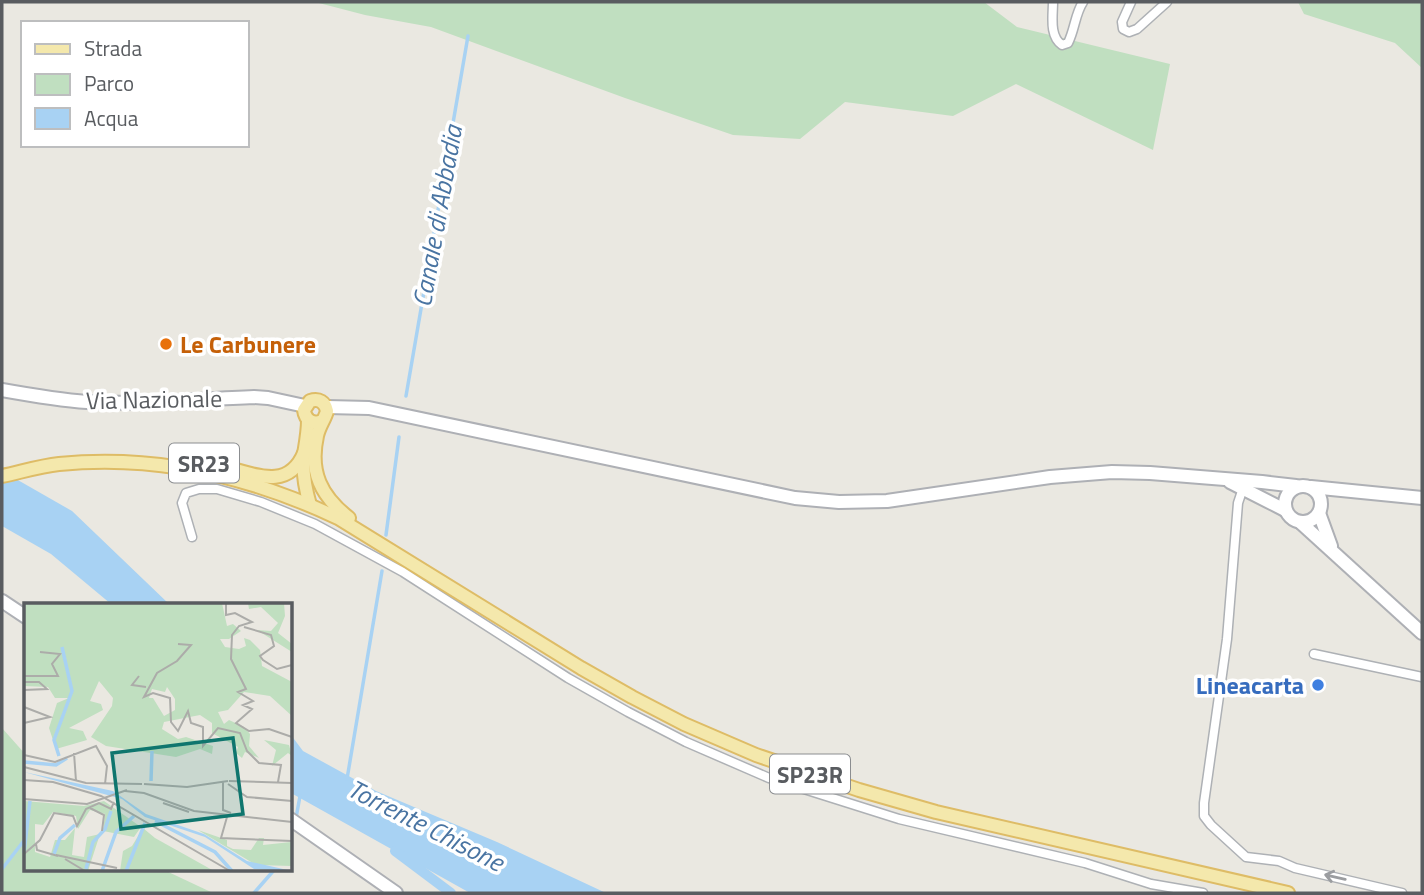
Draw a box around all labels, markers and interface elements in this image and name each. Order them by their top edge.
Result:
legend [21,21,248,147]
text: Strada [84,32,142,64]
text: Parco [84,67,134,99]
text: Acqua [84,102,139,134]
water label: Canale di Abbadia [402,120,473,310]
place label: Le Carbunere [180,326,316,362]
marker: Le Carbunere [158,336,174,352]
street label: Via Nazionale [86,380,222,418]
road number: SR23 [169,444,239,482]
inset map [24,603,292,870]
place label: Lineacarta [1196,667,1304,703]
marker: Lineacarta [1310,677,1326,693]
road number: SP23R [770,754,850,794]
water label: Torrente Chisone [341,769,513,882]
one-way arrow [1325,870,1347,883]

